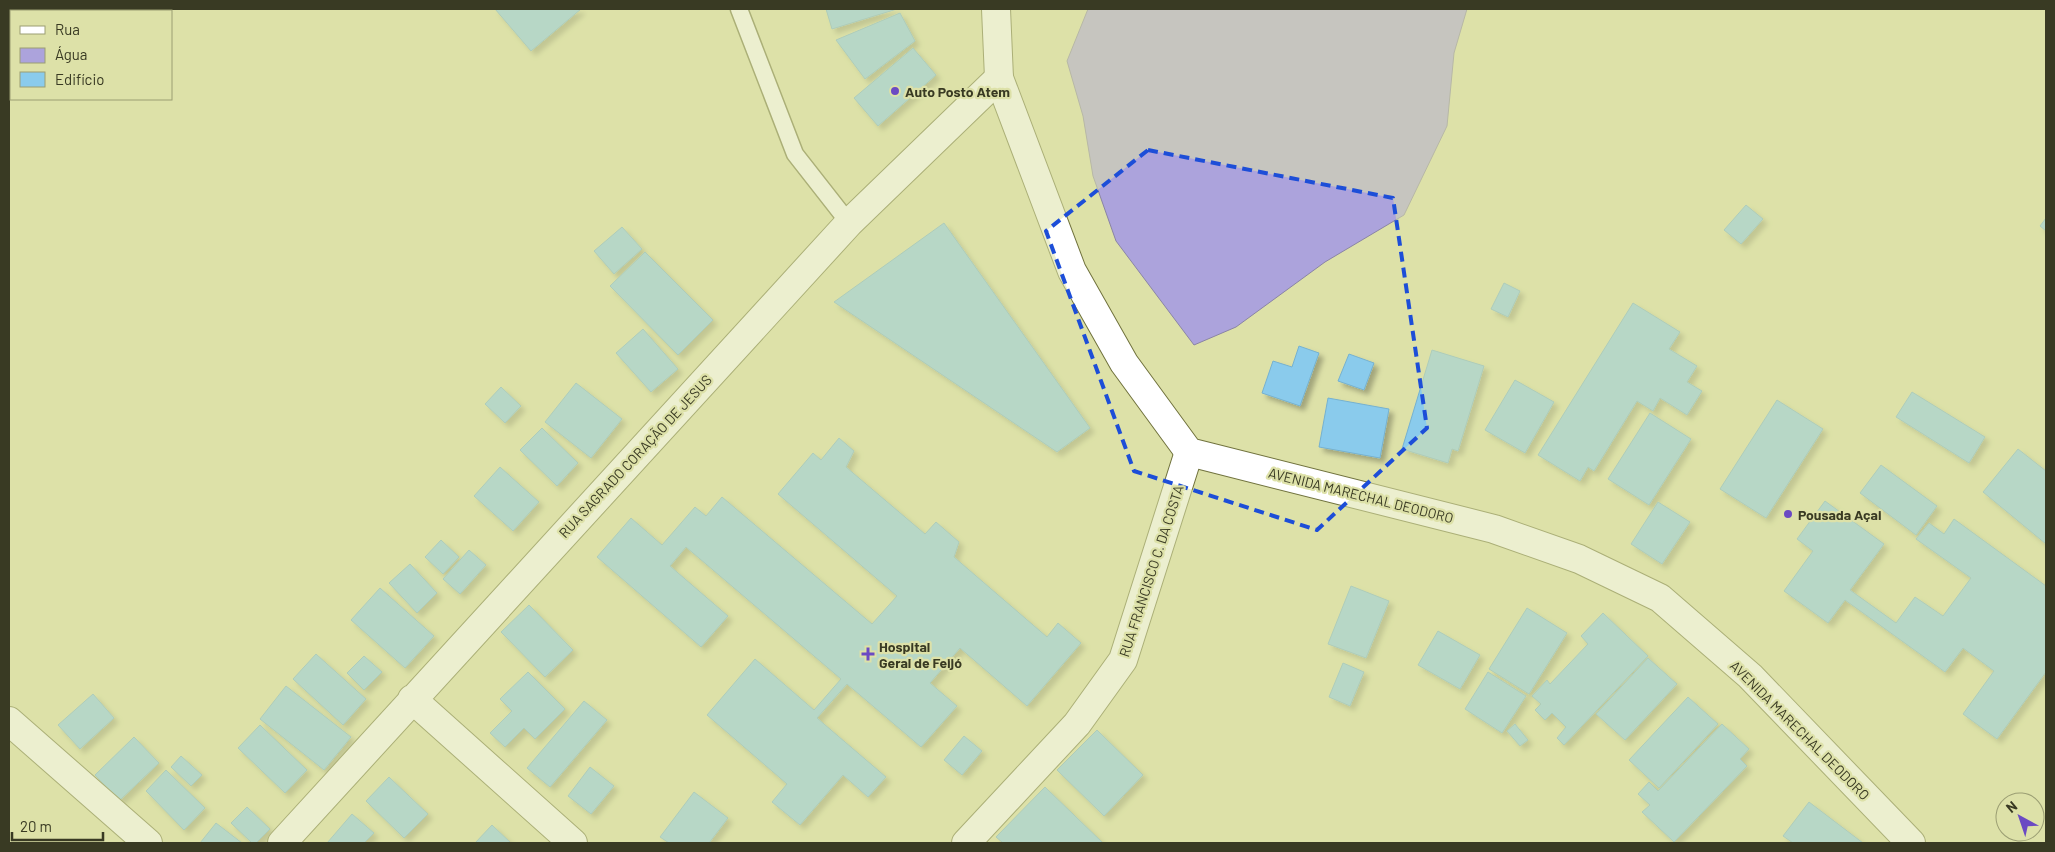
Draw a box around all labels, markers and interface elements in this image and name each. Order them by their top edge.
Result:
legend [10,10,172,100]
text: Rua [55,20,80,38]
text: Água [55,45,88,63]
text: Edifício [55,70,104,88]
place label: Auto Posto Atem [905,83,1010,100]
marker: Auto Posto Atem [889,85,901,97]
street label: RUA SAGRADO CORAÇÃO DE JESUS [555,371,715,541]
street label: AVENIDA MARECHAL DEODORO [1267,464,1455,526]
street label: RUA FRANCISCO C. DA COSTA [1115,482,1187,659]
place label: Pousada Açai [1798,506,1882,523]
marker: Pousada Açai [1782,508,1794,520]
place label: Hospital Geral de Feijó [879,638,962,671]
marker: Hospital Geral de Feijó [861,647,875,661]
street label: AVENIDA MARECHAL DEODORO [1727,657,1873,803]
north arrow [1995,792,2045,842]
text: N [2002,797,2020,816]
scale bar [12,810,104,842]
text: 20 m [20,817,52,835]

